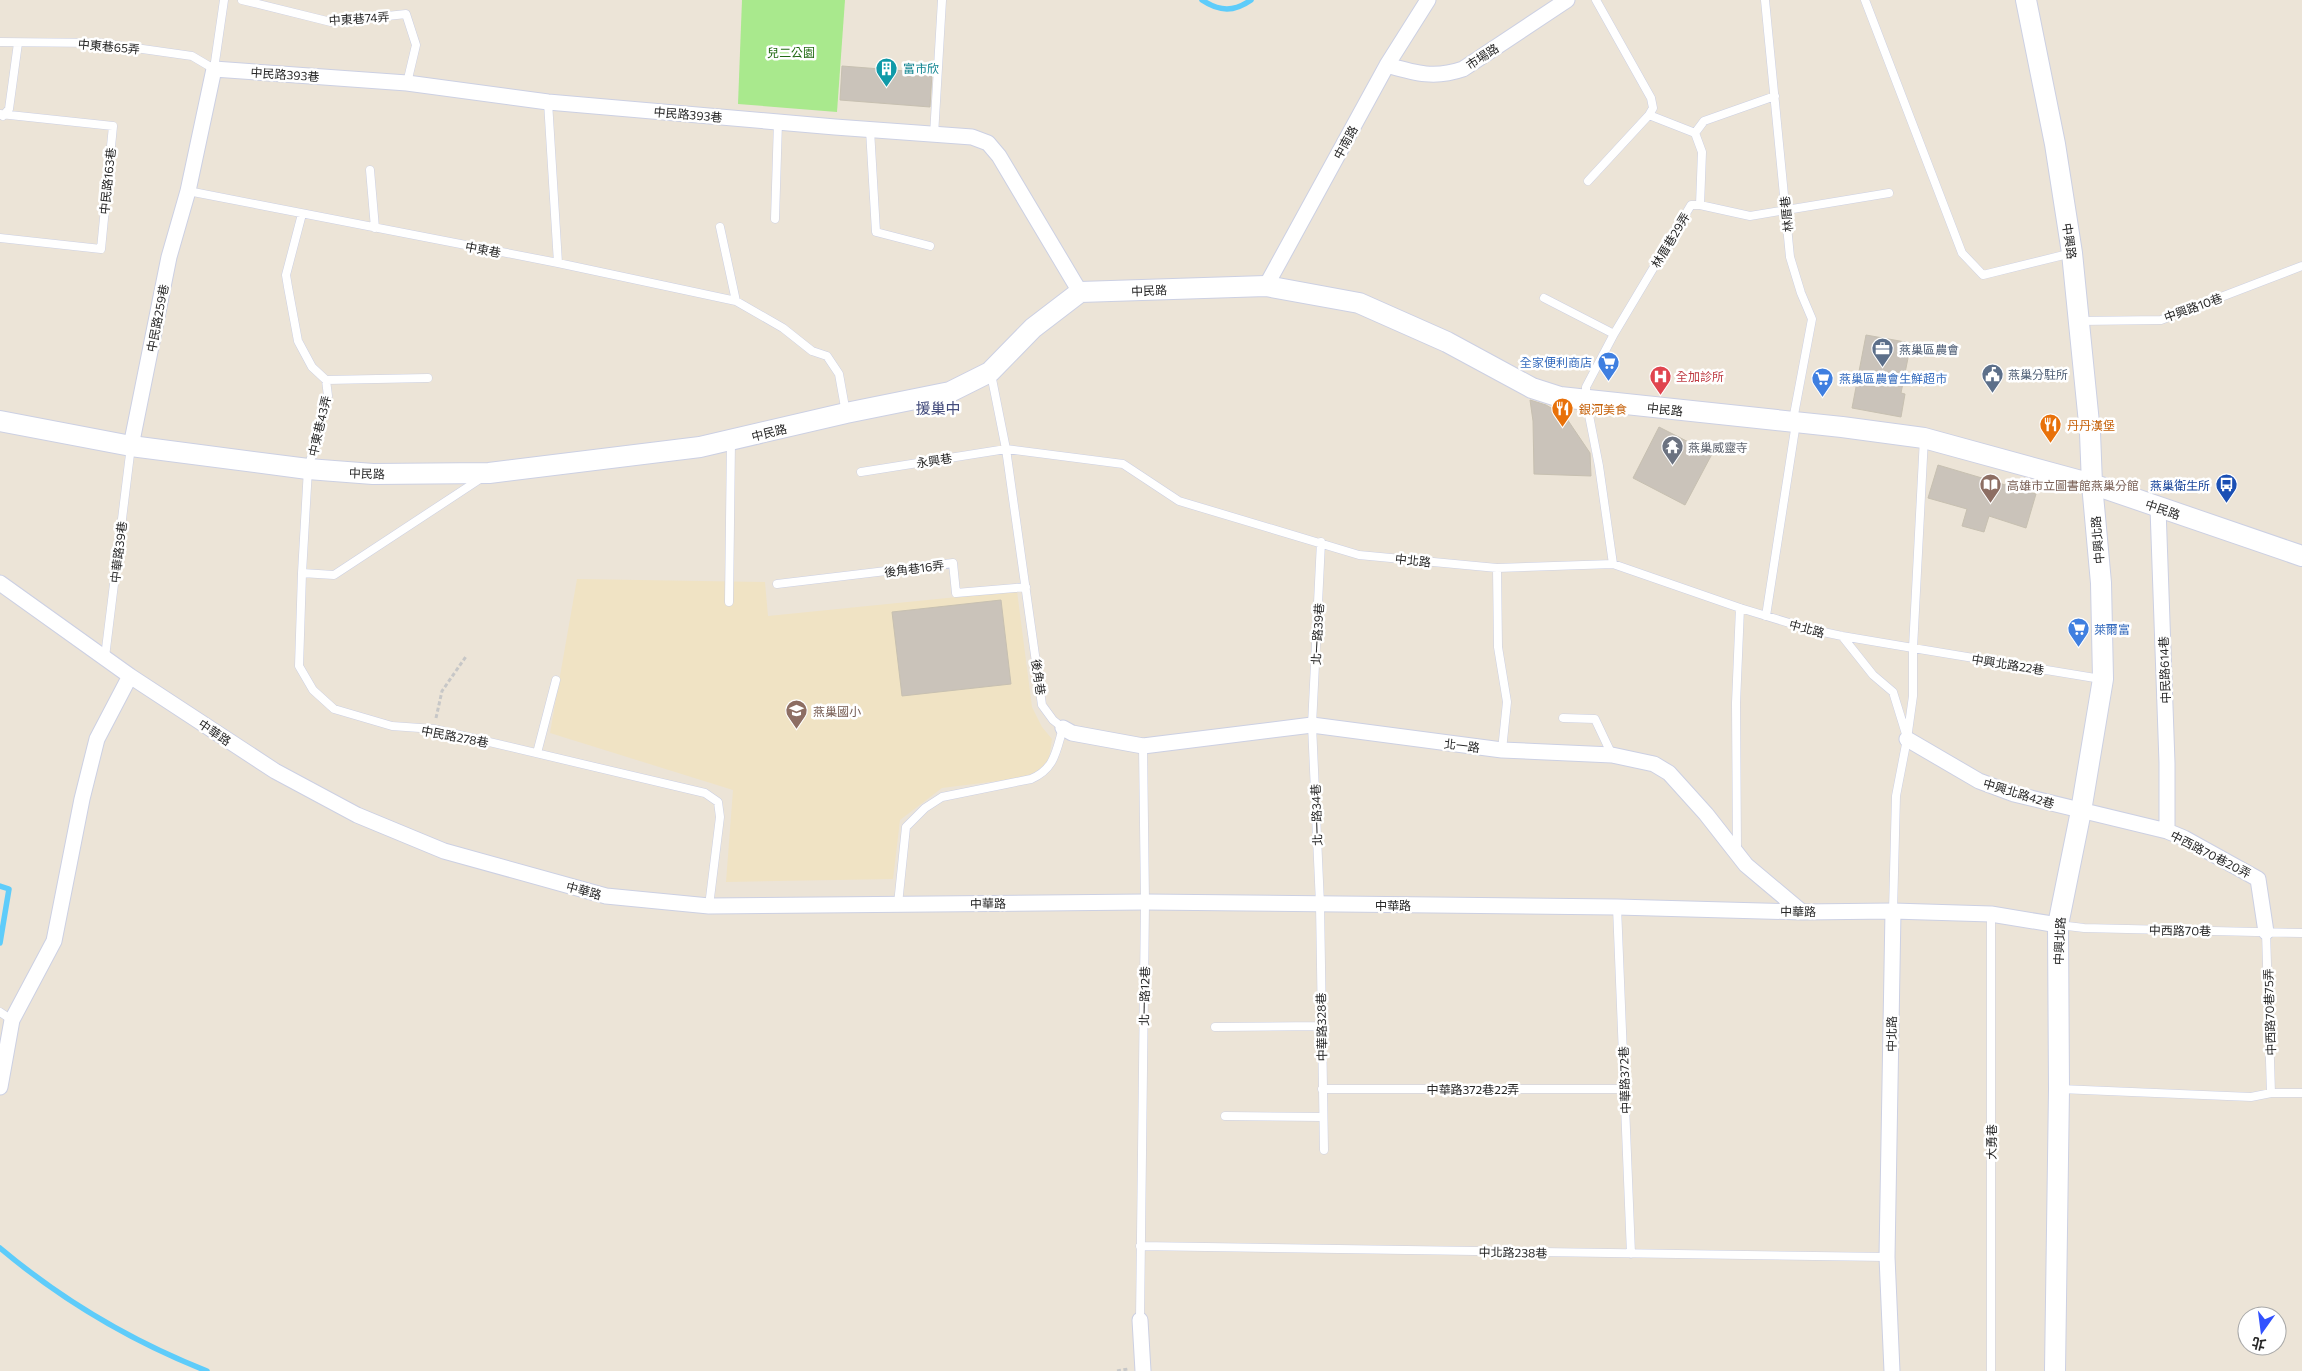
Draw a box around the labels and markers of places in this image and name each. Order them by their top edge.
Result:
building icon: 富市欣 [875,56,899,87]
place label: 富市欣 [903,61,939,75]
office icon: 燕巢區農會 [1871,337,1895,368]
place label: 燕巢區農會 [1899,342,1959,356]
supermarket icon: 全家便利商店 [1596,350,1620,381]
place label: 全家便利商店 [1520,355,1592,369]
public building icon: 燕巢分駐所 [1980,362,2004,393]
hospital icon: 全加診所 [1648,364,1672,395]
supermarket icon: 燕巢區農會生鮮超市 [1811,366,1835,397]
place label: 燕巢分駐所 [2008,367,2068,381]
place label: 全加診所 [1676,369,1724,383]
place label: 燕巢區農會生鮮超市 [1839,371,1947,385]
restaurant icon: 銀河美食 [1551,397,1575,428]
place label: 銀河美食 [1579,402,1627,416]
restaurant icon: 丹丹漢堡 [2039,413,2063,444]
place label: 丹丹漢堡 [2067,418,2115,432]
temple icon: 燕巢威靈寺 [1660,435,1684,466]
place label: 燕巢威靈寺 [1688,440,1748,454]
library icon: 高雄市立圖書館燕巢分館 [1979,473,2003,504]
bus stop icon: 燕巢衛生所 [2214,473,2238,504]
place label: 高雄市立圖書館燕巢分館 [2007,478,2139,492]
place label: 燕巢衛生所 [2150,478,2210,492]
supermarket icon: 萊爾富 [2066,617,2090,648]
place label: 萊爾富 [2094,622,2130,636]
school or university icon: 燕巢國小 [785,699,809,730]
place label: 燕巢國小 [813,704,861,718]

